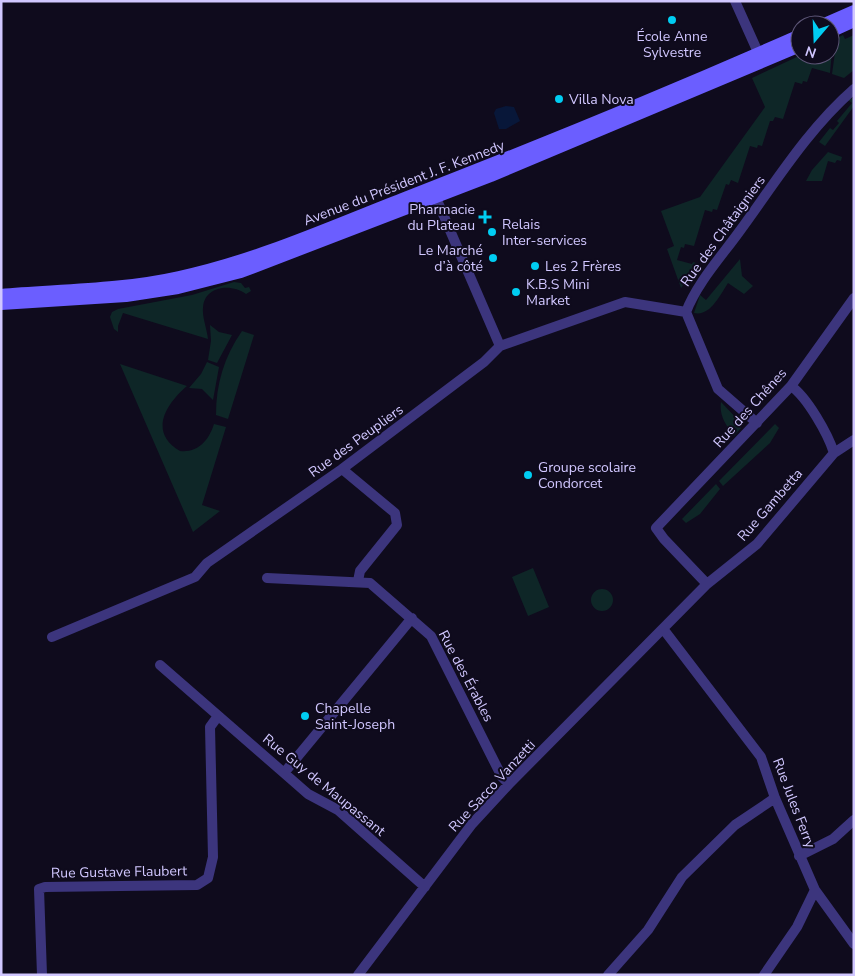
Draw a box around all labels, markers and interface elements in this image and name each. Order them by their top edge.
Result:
marker: École Anne Sylvestre [666,14,678,26]
north arrow [790,15,840,65]
place label: École Anne Sylvestre [637,27,707,62]
text: N [803,41,819,63]
place label: Villa Nova [568,90,634,109]
marker: Villa Nova [553,93,565,105]
street label: Avenue du Président J. F. Kennedy [301,136,508,230]
street label: Rue des Châtaigniers [676,171,770,290]
place label: Pharmacie du Plateau [407,200,475,235]
marker: Pharmacie du Plateau [479,211,491,223]
place label: Relais Inter-services [502,215,587,250]
marker: Relais Inter-services [486,226,498,238]
place label: Le Marché d’à côté [418,241,483,276]
marker: Le Marché d’à côté [487,252,499,264]
place label: Les 2 Frères [545,257,622,276]
marker: Les 2 Frères [529,260,541,272]
place label: K.B.S Mini Market [526,275,589,310]
marker: K.B.S Mini Market [510,286,522,298]
street label: Rue des Chênes [709,364,791,452]
street label: Rue des Peupliers [305,400,407,482]
place label: Groupe scolaire Condorcet [538,458,636,493]
street label: Rue Gambetta [733,465,807,545]
marker: Groupe scolaire Condorcet [522,469,534,481]
street label: Rue des Érables [434,627,498,725]
place label: Chapelle Saint-Joseph [315,699,395,734]
marker: Chapelle Saint-Joseph [299,710,311,722]
street label: Rue Guy de Maupassant [259,730,389,841]
street label: Rue Sacco Vanzetti [444,736,540,836]
street label: Rue Jules Ferry [768,755,820,851]
street label: Rue Gustave Flaubert [51,861,187,883]

